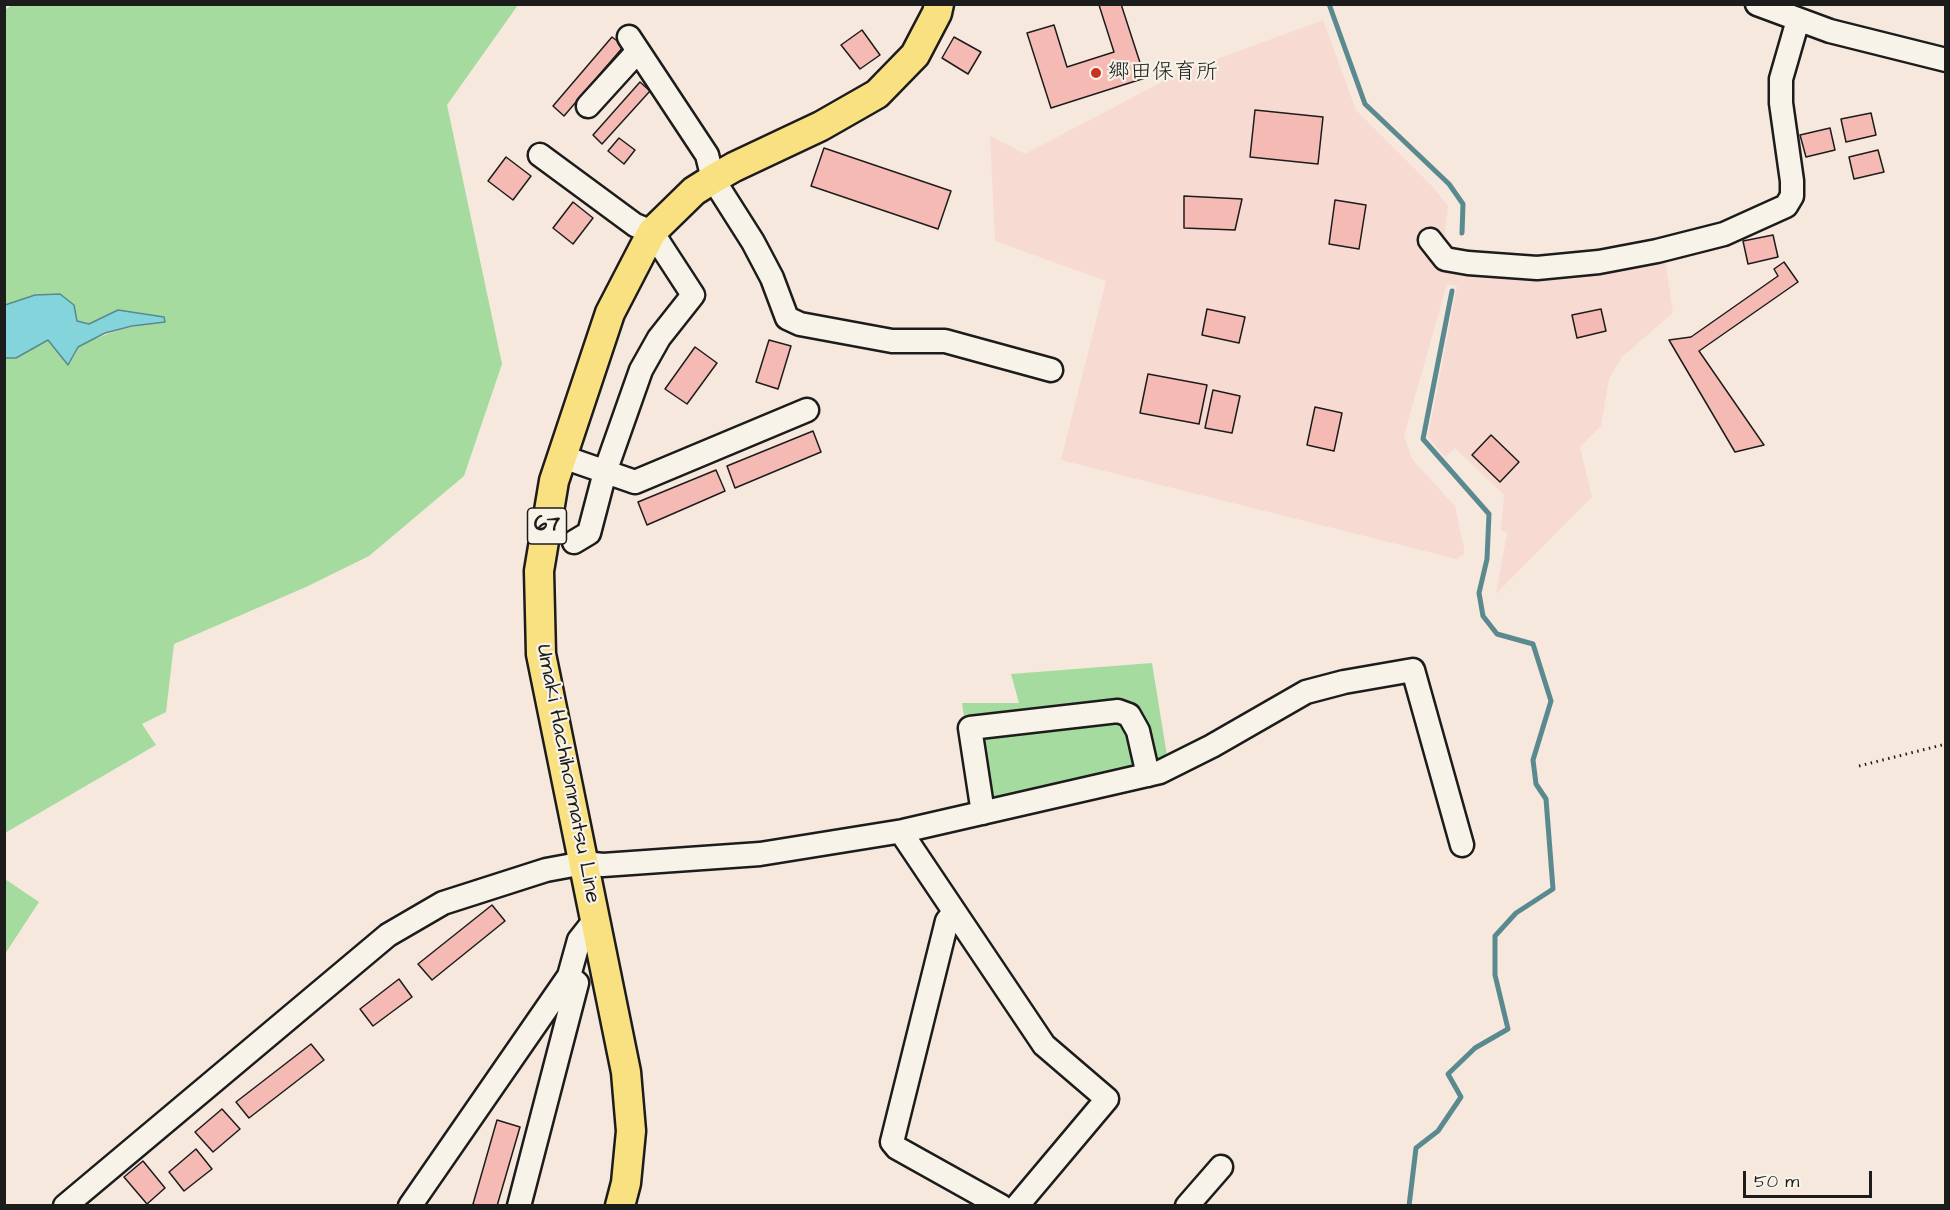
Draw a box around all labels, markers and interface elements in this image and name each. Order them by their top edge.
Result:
place label: 郷田保育所 [1108,60,1218,86]
marker: 郷田保育所 [1089,66,1103,80]
road number: 67 [528,508,566,544]
street label: Umaki Hachihonmatsu Line [529,642,605,906]
scale bar [1746,1159,1875,1197]
text: 50 m [1754,1169,1799,1194]

